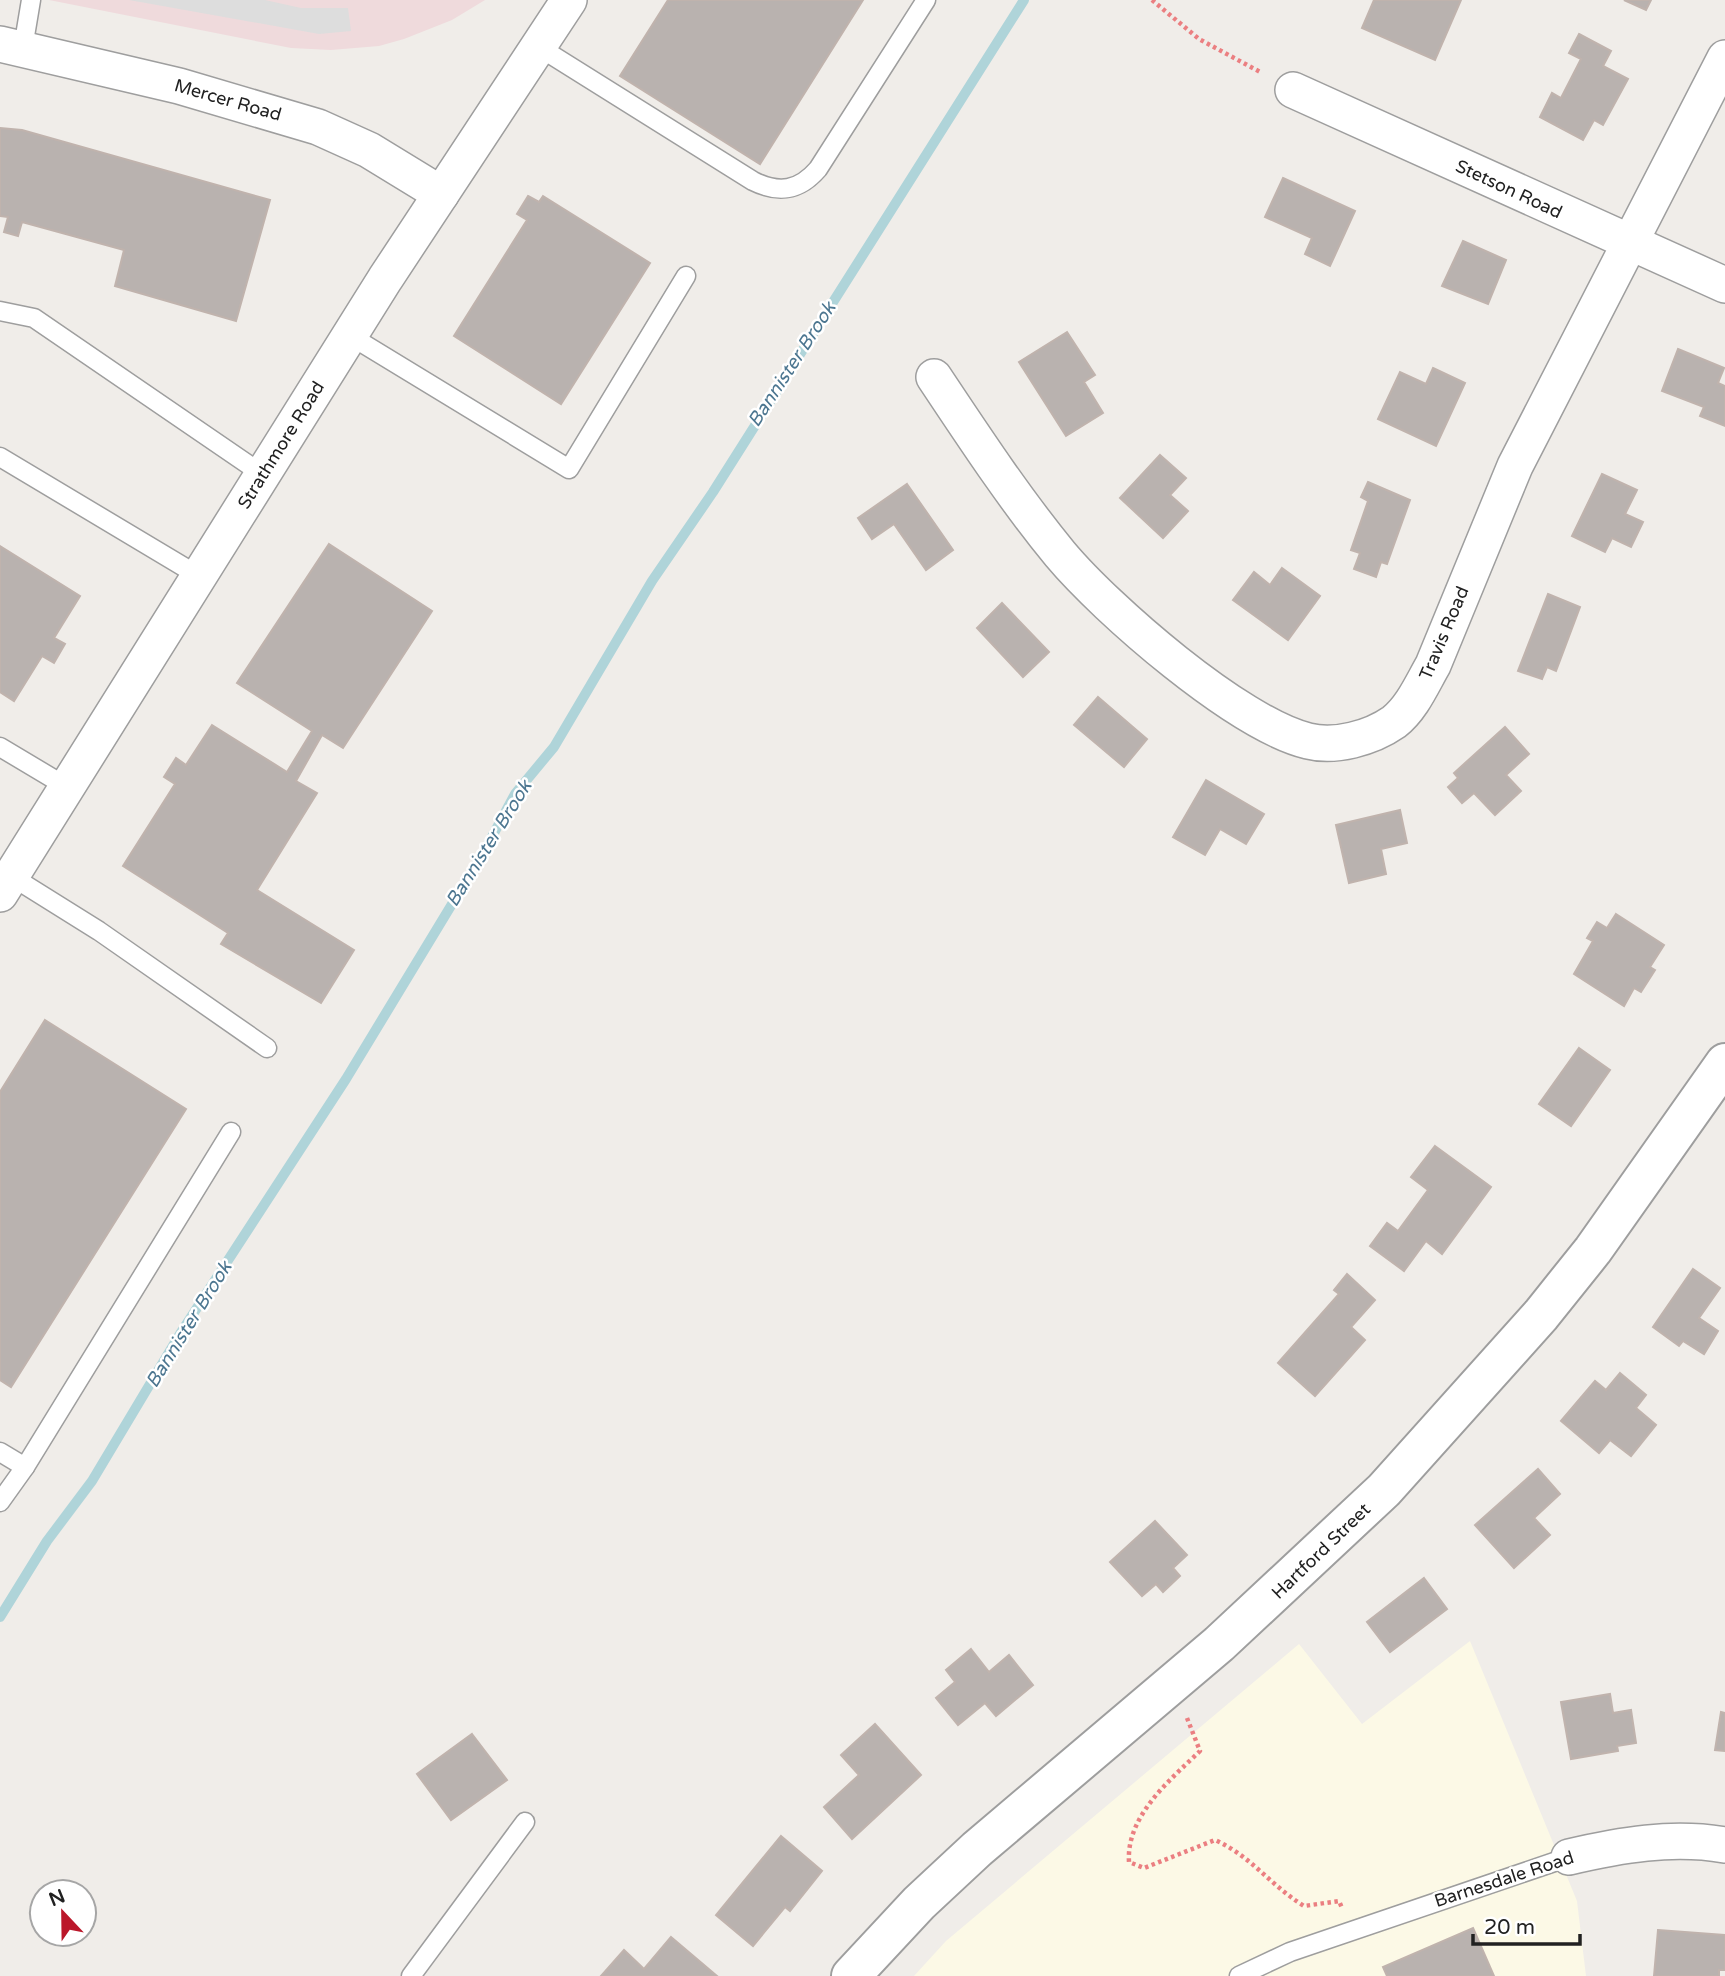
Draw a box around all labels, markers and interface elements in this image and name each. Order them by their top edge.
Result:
street label: Mercer Road [172,74,284,126]
street label: Stetson Road [1452,155,1566,223]
water label: Bannister Brook [743,297,841,431]
street label: Strathmore Road [233,377,329,513]
street label: Travis Road [1414,583,1474,683]
water label: Bannister Brook [441,775,537,911]
water label: Bannister Brook [141,1256,237,1392]
street label: Hartford Street [1267,1498,1375,1604]
street label: Barnesdale Road [1431,1846,1577,1912]
north arrow [28,1878,98,1948]
text: N [46,1885,68,1911]
scale bar [1473,1902,1580,1946]
text: 20 m [1484,1915,1535,1940]

